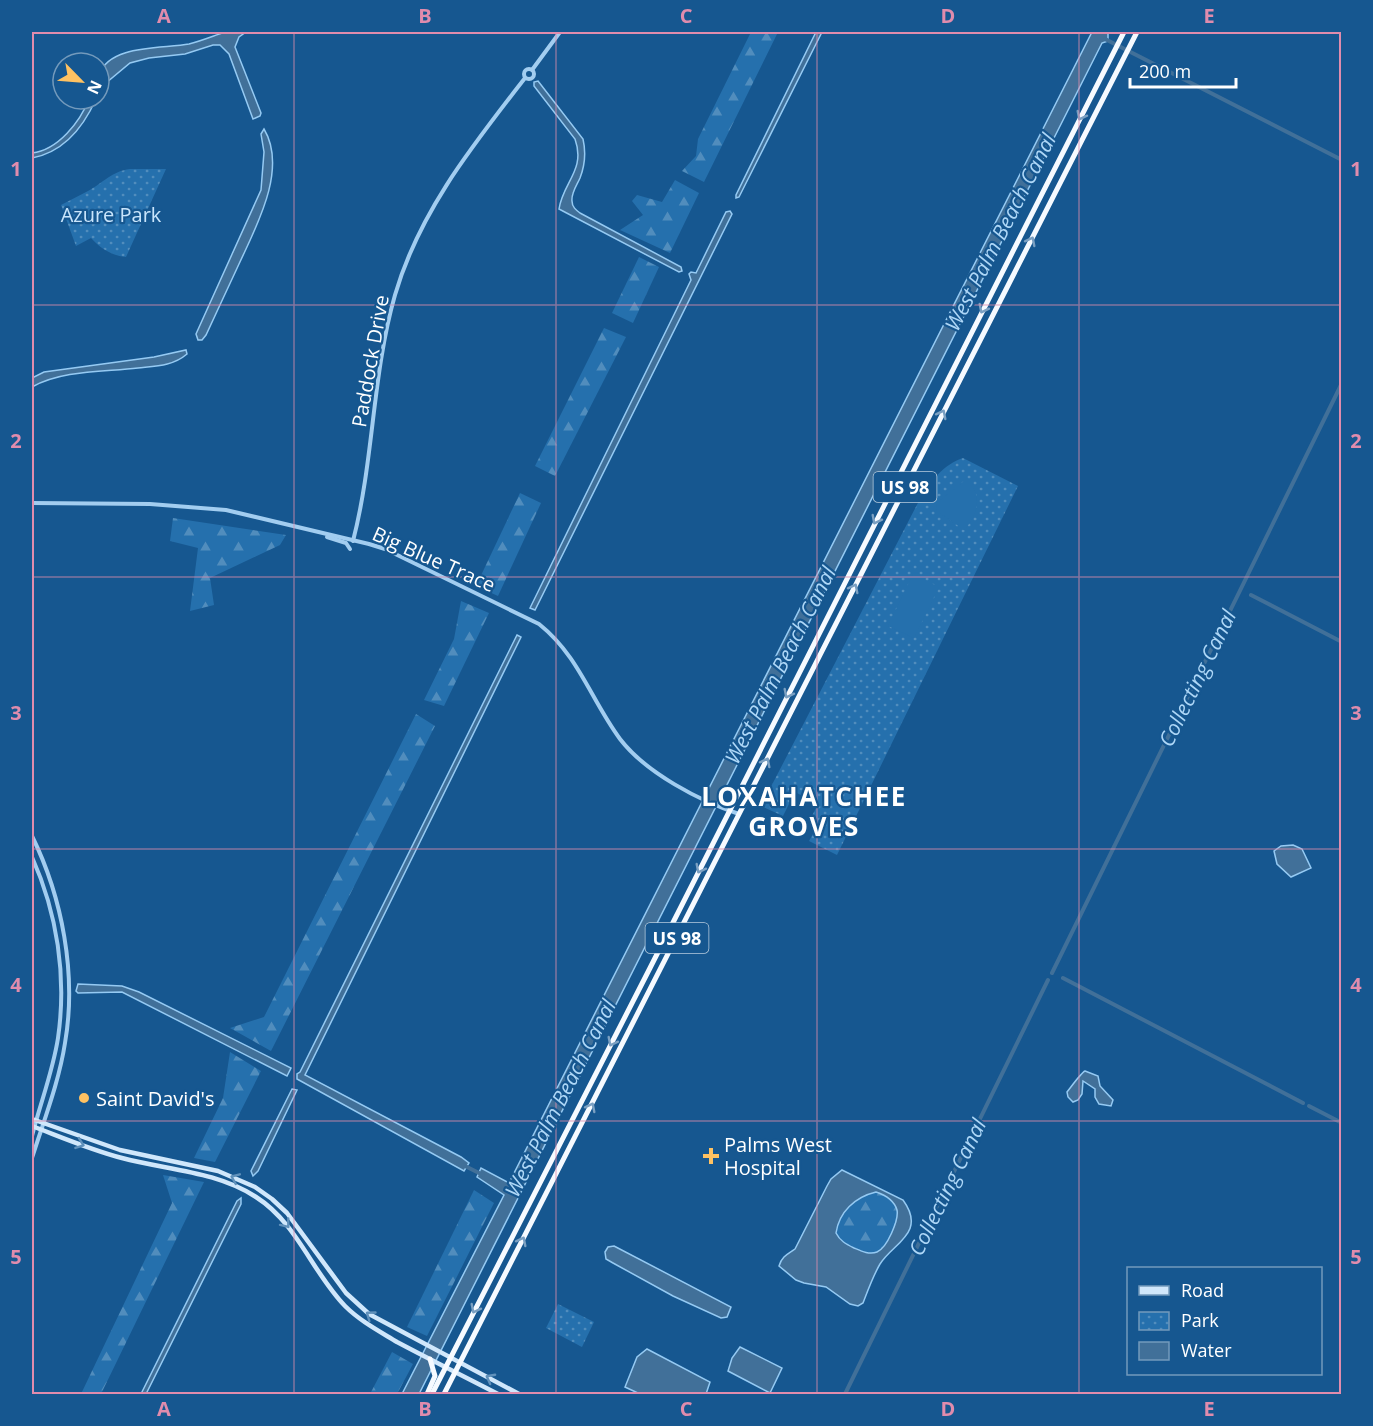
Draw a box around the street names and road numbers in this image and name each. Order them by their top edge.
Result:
street label: Paddock Drive [345,293,395,429]
road number: US 98 [874,472,936,502]
street label: Big Blue Trace [368,520,500,598]
road number: US 98 [646,923,708,953]

